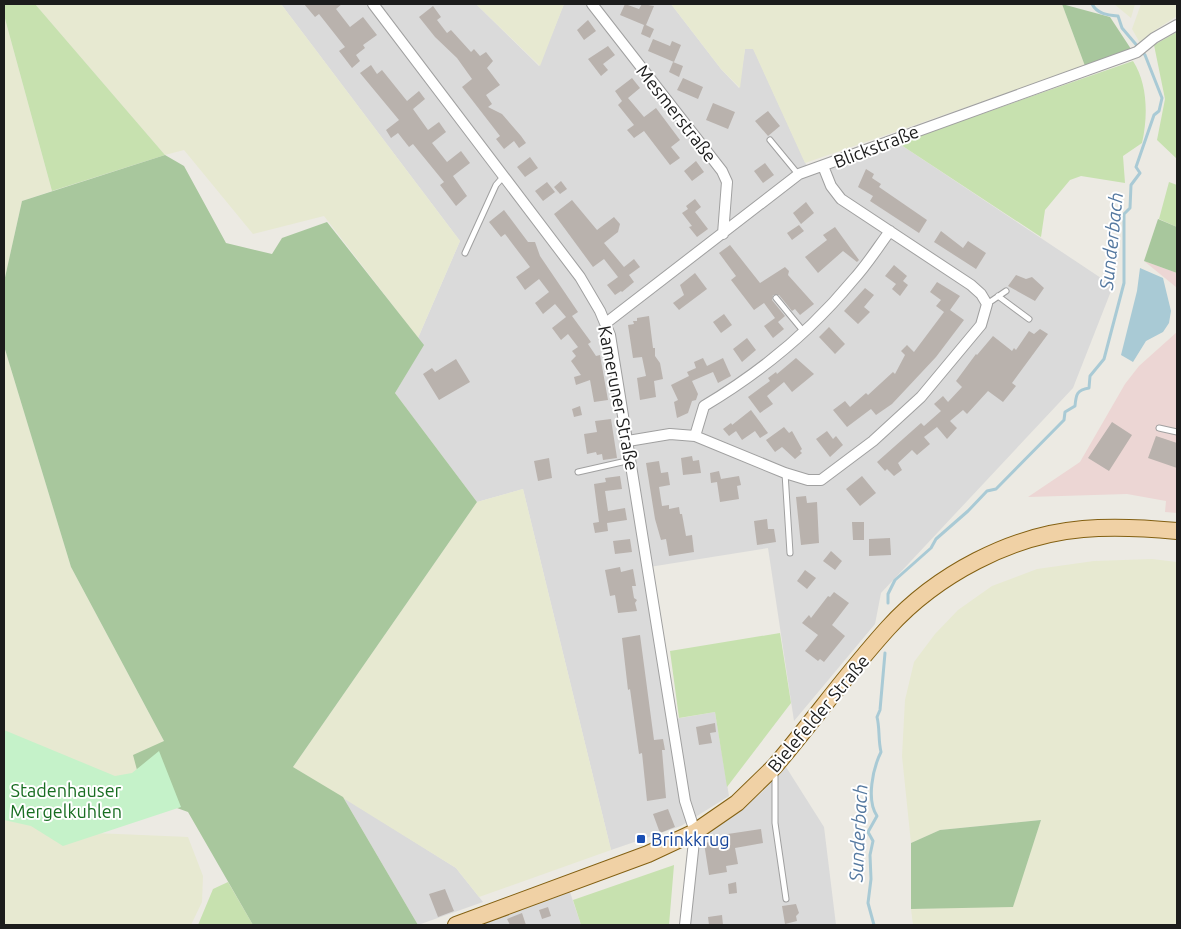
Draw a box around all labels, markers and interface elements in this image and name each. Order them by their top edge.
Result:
street label: Mesmerstraße [633,61,721,165]
street label: Blickstraße [831,121,921,171]
water label: Sunderbach [1095,191,1127,292]
street label: Kameruner Straße [595,324,643,472]
street label: Bielefelder Straße [763,650,873,776]
park label: Stadenhauser Mergelkuhlen [10,780,122,821]
water label: Sunderbach [844,784,872,883]
place label: Brinkkrug [651,829,730,849]
marker: Brinkkrug [635,833,647,845]

